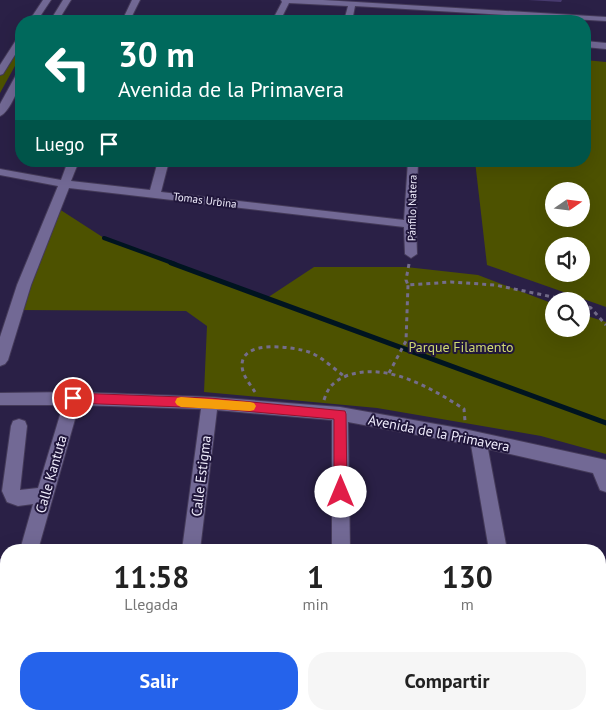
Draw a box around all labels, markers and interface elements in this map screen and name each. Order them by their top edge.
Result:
text: 30 m [118,31,195,77]
icon: left [35,35,100,100]
text: Avenida de la Primavera [118,75,344,103]
icon: arrive [95,130,123,158]
text: Luego [35,132,85,156]
street label: Pánfilo Natera [404,175,420,241]
north arrow [545,182,590,228]
map controls [545,182,590,337]
street label: Tomas Urbina [172,189,238,211]
button: sound [545,237,590,282]
button: search [545,292,590,337]
park label: Parque Filamento [408,338,514,356]
pin [52,377,94,419]
icon: arrive [59,384,87,412]
street label: Avenida de la Primavera [367,410,511,456]
street label: Calle Kantuta [31,433,71,515]
street label: Calle Estigma [187,434,215,518]
position arrow [314,465,366,517]
text: 11:58 [113,557,189,596]
text: 1 [307,557,324,596]
text: 130 [442,557,493,596]
text: Llegada [124,594,178,614]
text: min [303,594,329,614]
text: m [461,594,474,614]
button: Salir [20,652,298,710]
button: Compartir [308,652,586,710]

